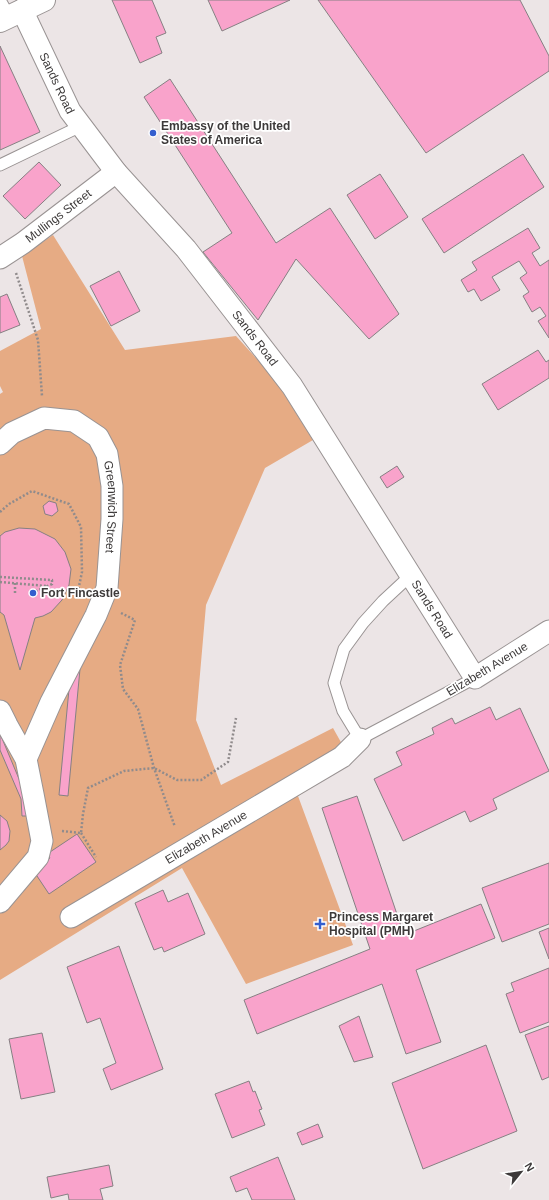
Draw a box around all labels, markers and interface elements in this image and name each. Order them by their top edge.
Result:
street label: Sands Road [36,50,77,116]
place label: Embassy of the United States of America [161,119,290,147]
marker: Embassy of the United States of America [148,128,158,138]
street label: Mullings Street [23,186,95,246]
street label: Sands Road [229,308,281,369]
street label: Greenwich Street [101,460,119,554]
street label: Sands Road [408,578,455,641]
place label: Fort Fincastle [41,586,120,600]
marker: Fort Fincastle [28,588,38,598]
street label: Elizabeth Avenue [444,639,531,699]
street label: Elizabeth Avenue [163,807,250,867]
place label: Princess Margaret Hospital (PMH) [329,910,433,938]
marker: Princess Margaret Hospital (PMH) [314,918,326,930]
north arrow [501,1152,541,1192]
text: N [522,1161,537,1173]

